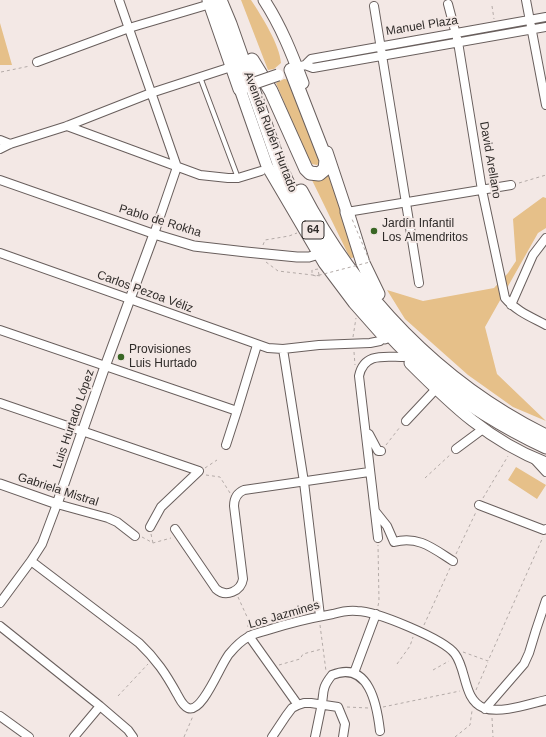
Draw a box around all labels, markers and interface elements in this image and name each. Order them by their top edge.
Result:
street label: Manuel Plaza [385,13,459,39]
street label: Avenida Rubén Hurtado [240,70,300,194]
street label: David Arellano [476,120,504,200]
street label: Pablo de Rokha [117,202,203,240]
place label: Jardín Infantil Los Almendritos [382,217,468,245]
road number: 64 [302,221,324,239]
marker: Jardín Infantil Los Almendritos [369,226,379,236]
street label: Carlos Pezoa Véliz [95,268,195,316]
place label: Provisiones Luis Hurtado [129,343,197,371]
marker: Provisiones Luis Hurtado [116,352,126,362]
street label: Luis Hurtado López [50,367,98,471]
street label: Gabriela Mistral [16,470,100,510]
street label: Los Jazmines [247,598,321,632]

